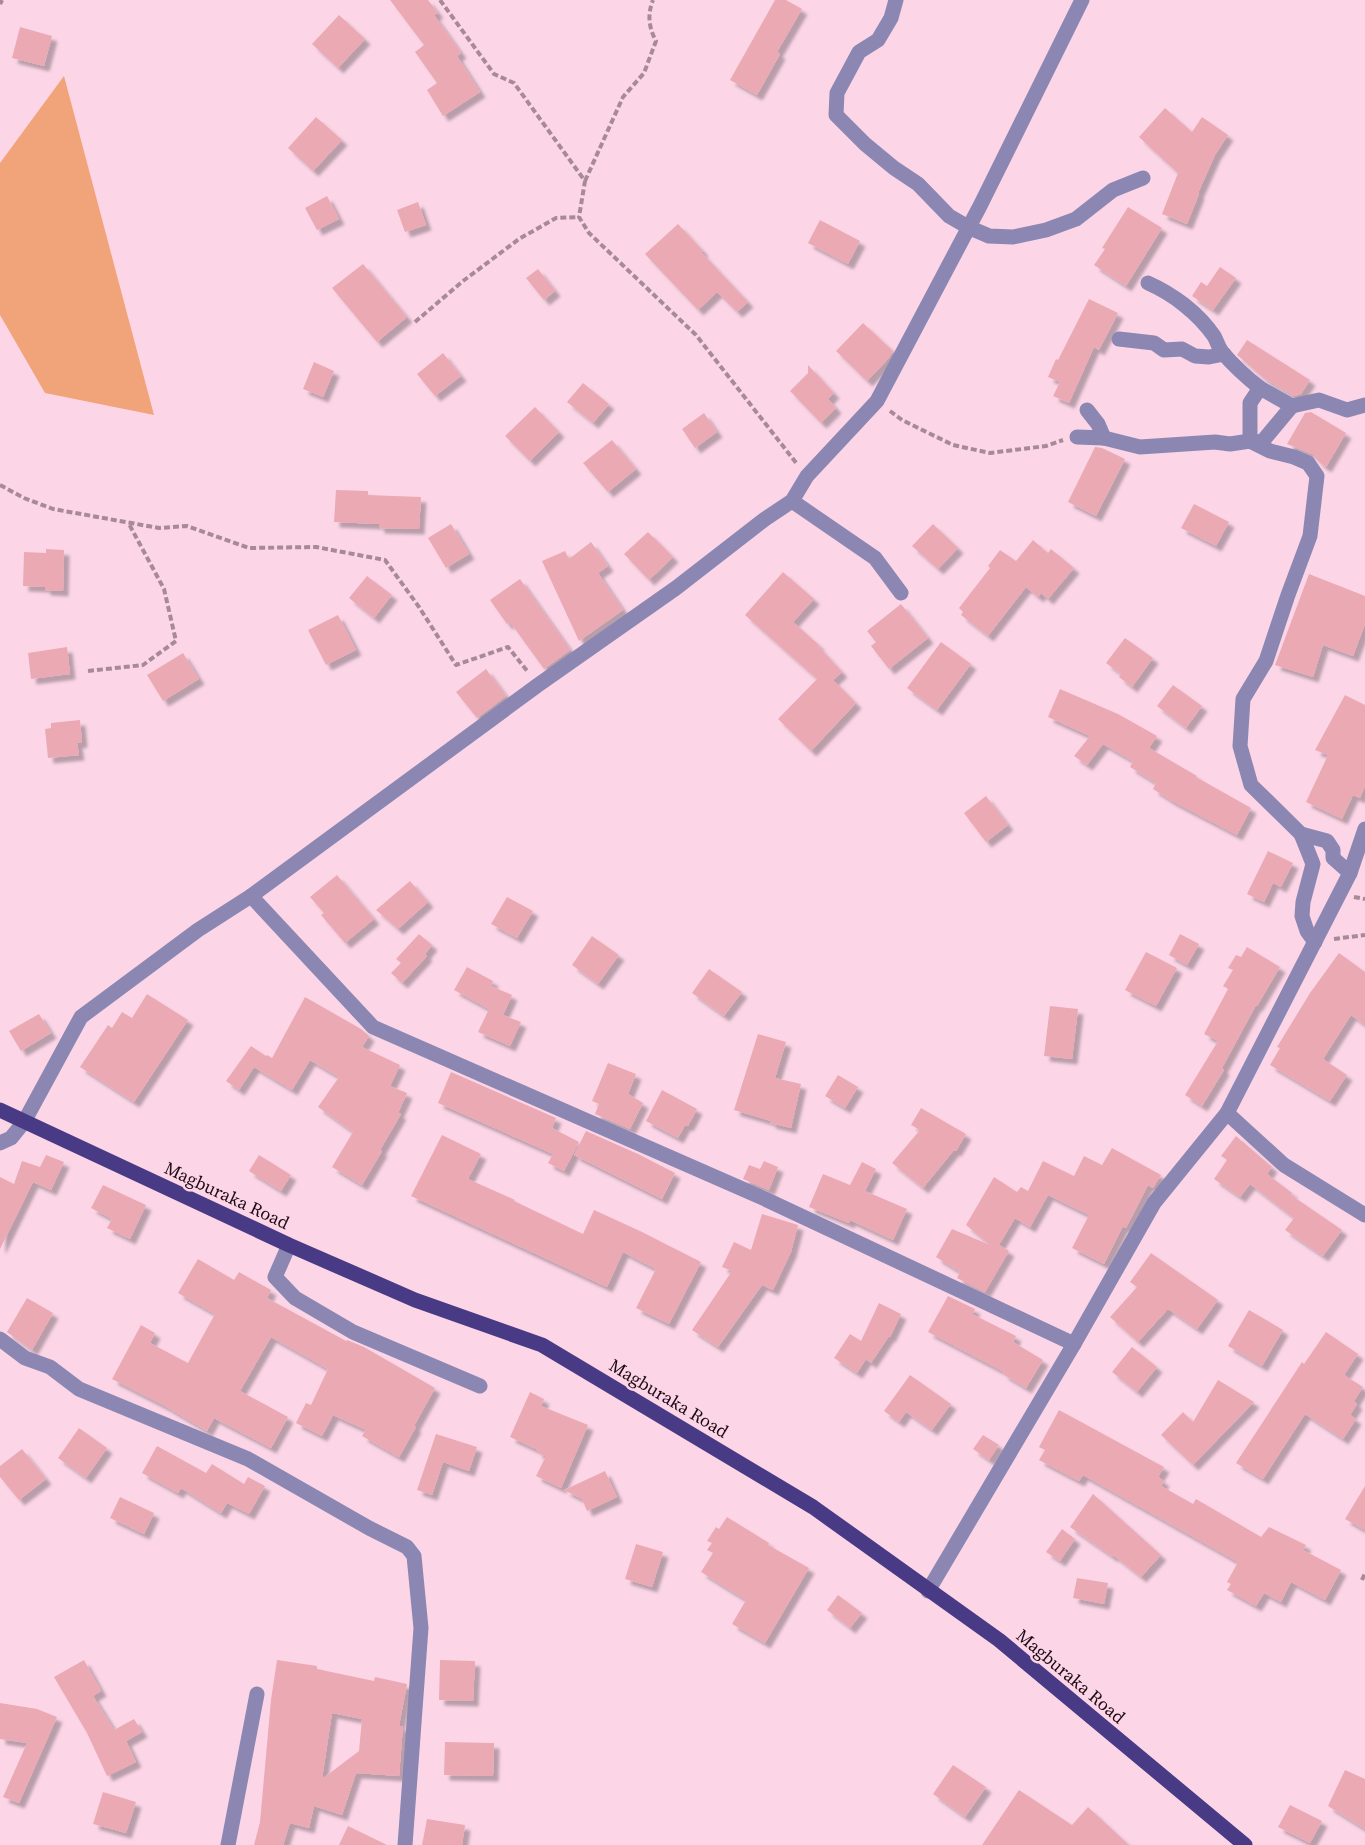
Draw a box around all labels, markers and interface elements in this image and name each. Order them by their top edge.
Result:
street label: Magburaka Road [160,1155,294,1235]
street label: Magburaka Road [605,1352,733,1444]
street label: Magburaka Road [1011,1623,1131,1729]

